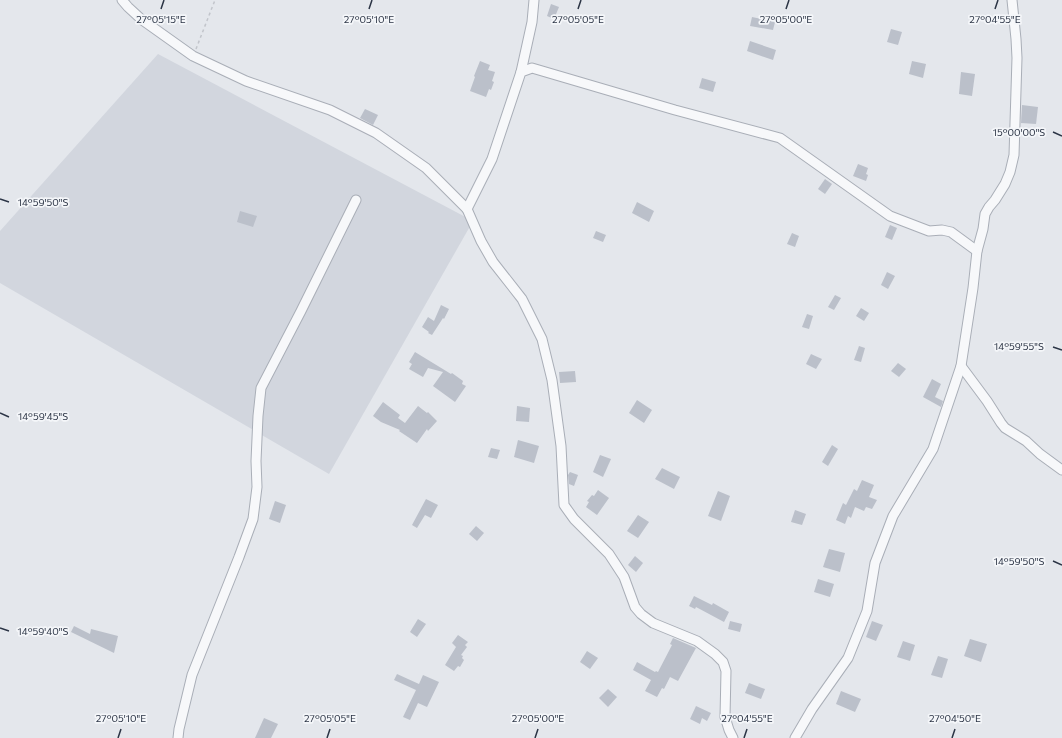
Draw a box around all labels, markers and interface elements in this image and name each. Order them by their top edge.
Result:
text: 27°05'15"E [136,13,186,25]
text: 27°05'10"E [344,13,394,25]
text: 27°05'05"E [552,13,604,25]
text: 27°05'00"E [760,13,812,25]
text: 27°04'55"E [969,13,1021,25]
text: 15°00'00"S [993,126,1045,138]
text: 14°59'50"S [18,196,68,208]
text: 14°59'55"S [994,340,1044,352]
text: 14°59'45"S [18,410,68,422]
text: 14°59'50"S [994,555,1044,567]
text: 14°59'40"S [18,625,69,637]
text: 27°05'10"E [96,712,146,724]
text: 27°05'05"E [304,712,356,724]
text: 27°05'00"E [512,712,564,724]
text: 27°04'55"E [721,712,773,724]
text: 27°04'50"E [929,712,981,724]

